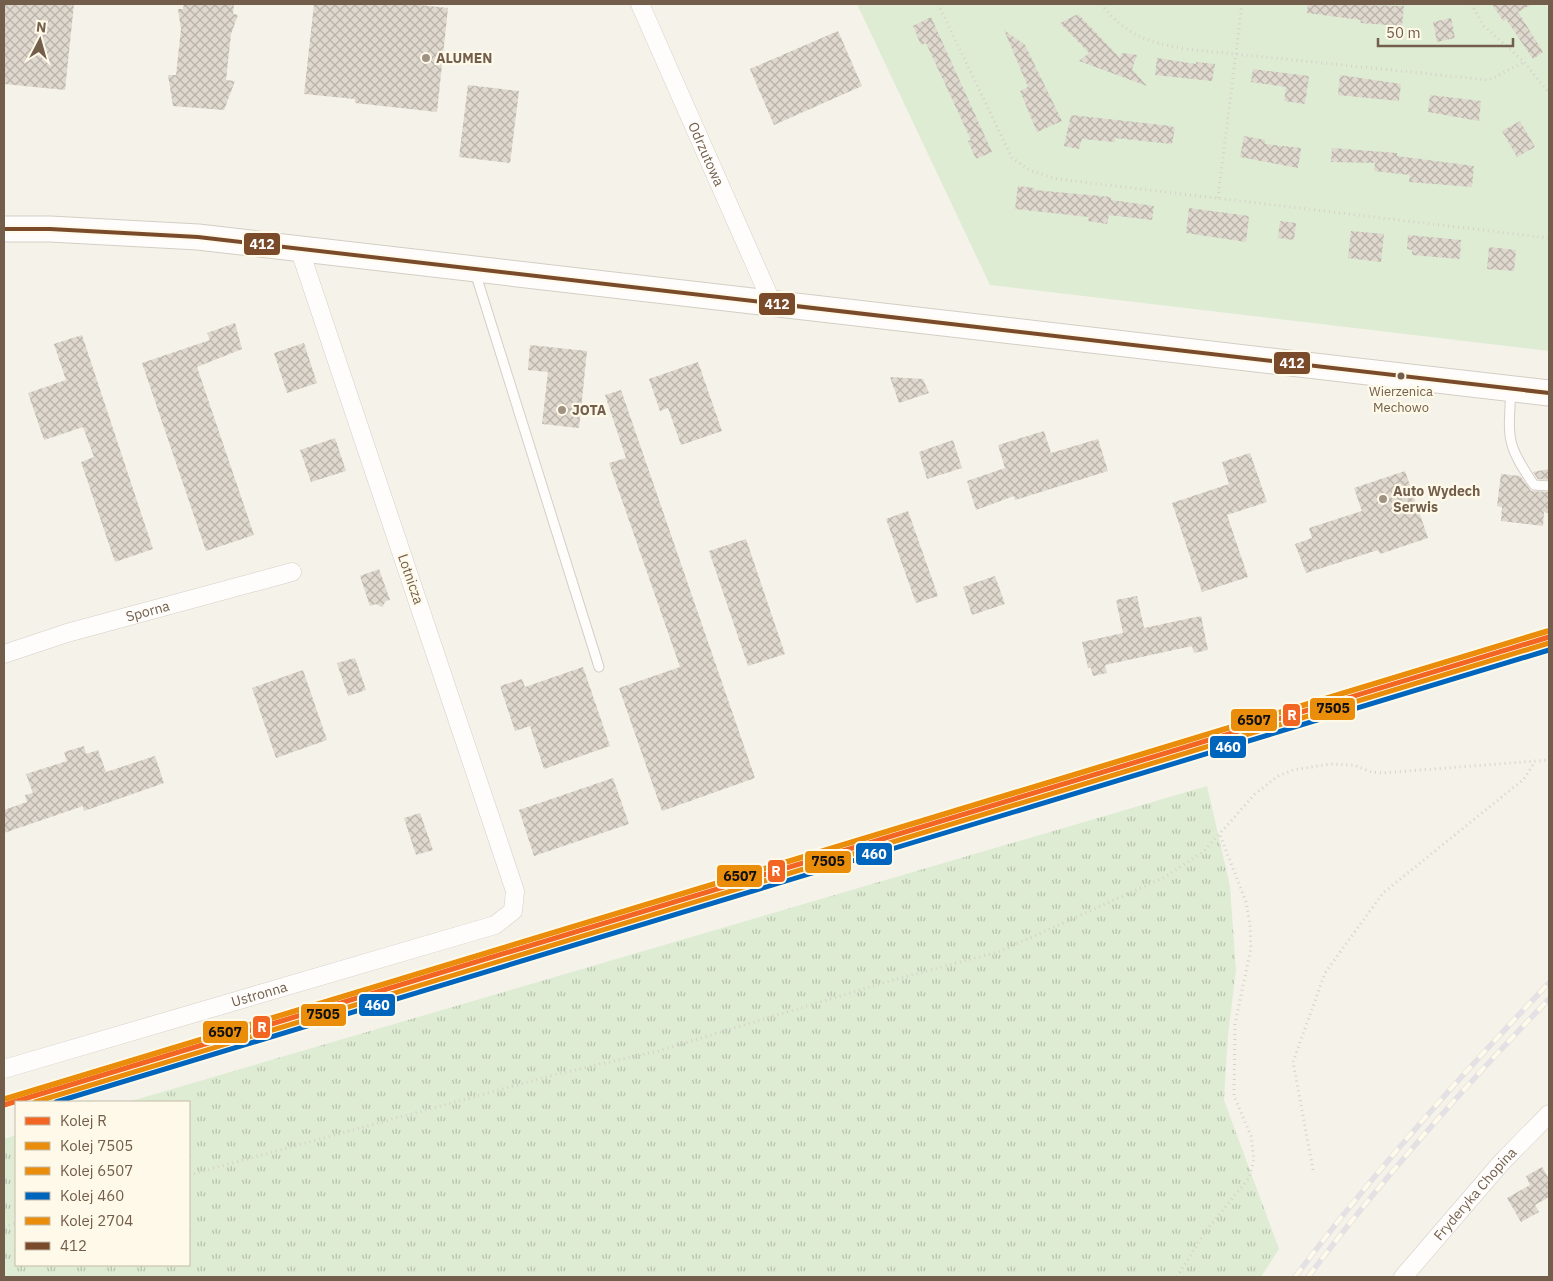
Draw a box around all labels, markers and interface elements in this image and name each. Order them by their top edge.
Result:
north arrow [15,15,65,65]
scale bar [1378,15,1513,47]
text: N [35,18,47,37]
text: 50 m [1386,23,1421,42]
place label: ALUMEN [436,49,492,67]
marker: ALUMEN [420,52,432,64]
street label: Odrzutowa [684,119,728,189]
line badge: 412 [243,232,281,256]
text: 412 [249,235,275,253]
line badge: 412 [758,292,796,316]
text: 412 [764,295,790,313]
line badge: 412 [1273,351,1311,375]
text: 412 [1279,354,1305,372]
marker: Wierzenica Mechowo [1396,371,1406,381]
place label: Wierzenica Mechowo [1369,383,1433,416]
place label: JOTA [572,401,607,419]
marker: JOTA [556,404,568,416]
place label: Auto Wydech Serwis [1393,482,1480,516]
marker: Auto Wydech Serwis [1377,493,1389,505]
street label: Lotnicza [394,551,428,607]
street label: Sporna [124,596,172,626]
line badge: 7505 [1309,697,1356,721]
text: 7505 [1316,699,1350,717]
line badge: R [1282,703,1301,727]
text: R [1287,706,1297,724]
line badge: 6507 [1230,708,1278,732]
text: 6507 [1237,711,1271,729]
line badge: 460 [1209,735,1247,759]
text: 460 [1215,738,1241,756]
line badge: 460 [855,842,893,866]
text: 460 [861,845,887,863]
line badge: 7505 [804,850,852,874]
text: 7505 [811,852,845,870]
line badge: R [767,859,786,883]
text: R [771,862,781,880]
line badge: 6507 [716,864,763,888]
text: 6507 [723,867,757,885]
street label: Ustronna [229,977,290,1011]
line badge: 460 [358,993,396,1017]
text: 460 [364,996,390,1014]
line badge: 7505 [300,1003,347,1027]
text: 7505 [306,1005,340,1023]
line badge: R [252,1015,271,1039]
text: R [257,1018,267,1036]
line badge: 6507 [202,1020,249,1044]
text: 6507 [208,1023,242,1041]
legend [15,1101,190,1266]
text: Kolej R [60,1111,107,1130]
text: Kolej 7505 [60,1136,133,1155]
street label: Fryderyka Chopina [1430,1143,1521,1244]
text: Kolej 6507 [60,1161,133,1180]
text: Kolej 460 [60,1186,124,1205]
text: Kolej 2704 [60,1211,133,1230]
text: 412 [60,1236,87,1255]

